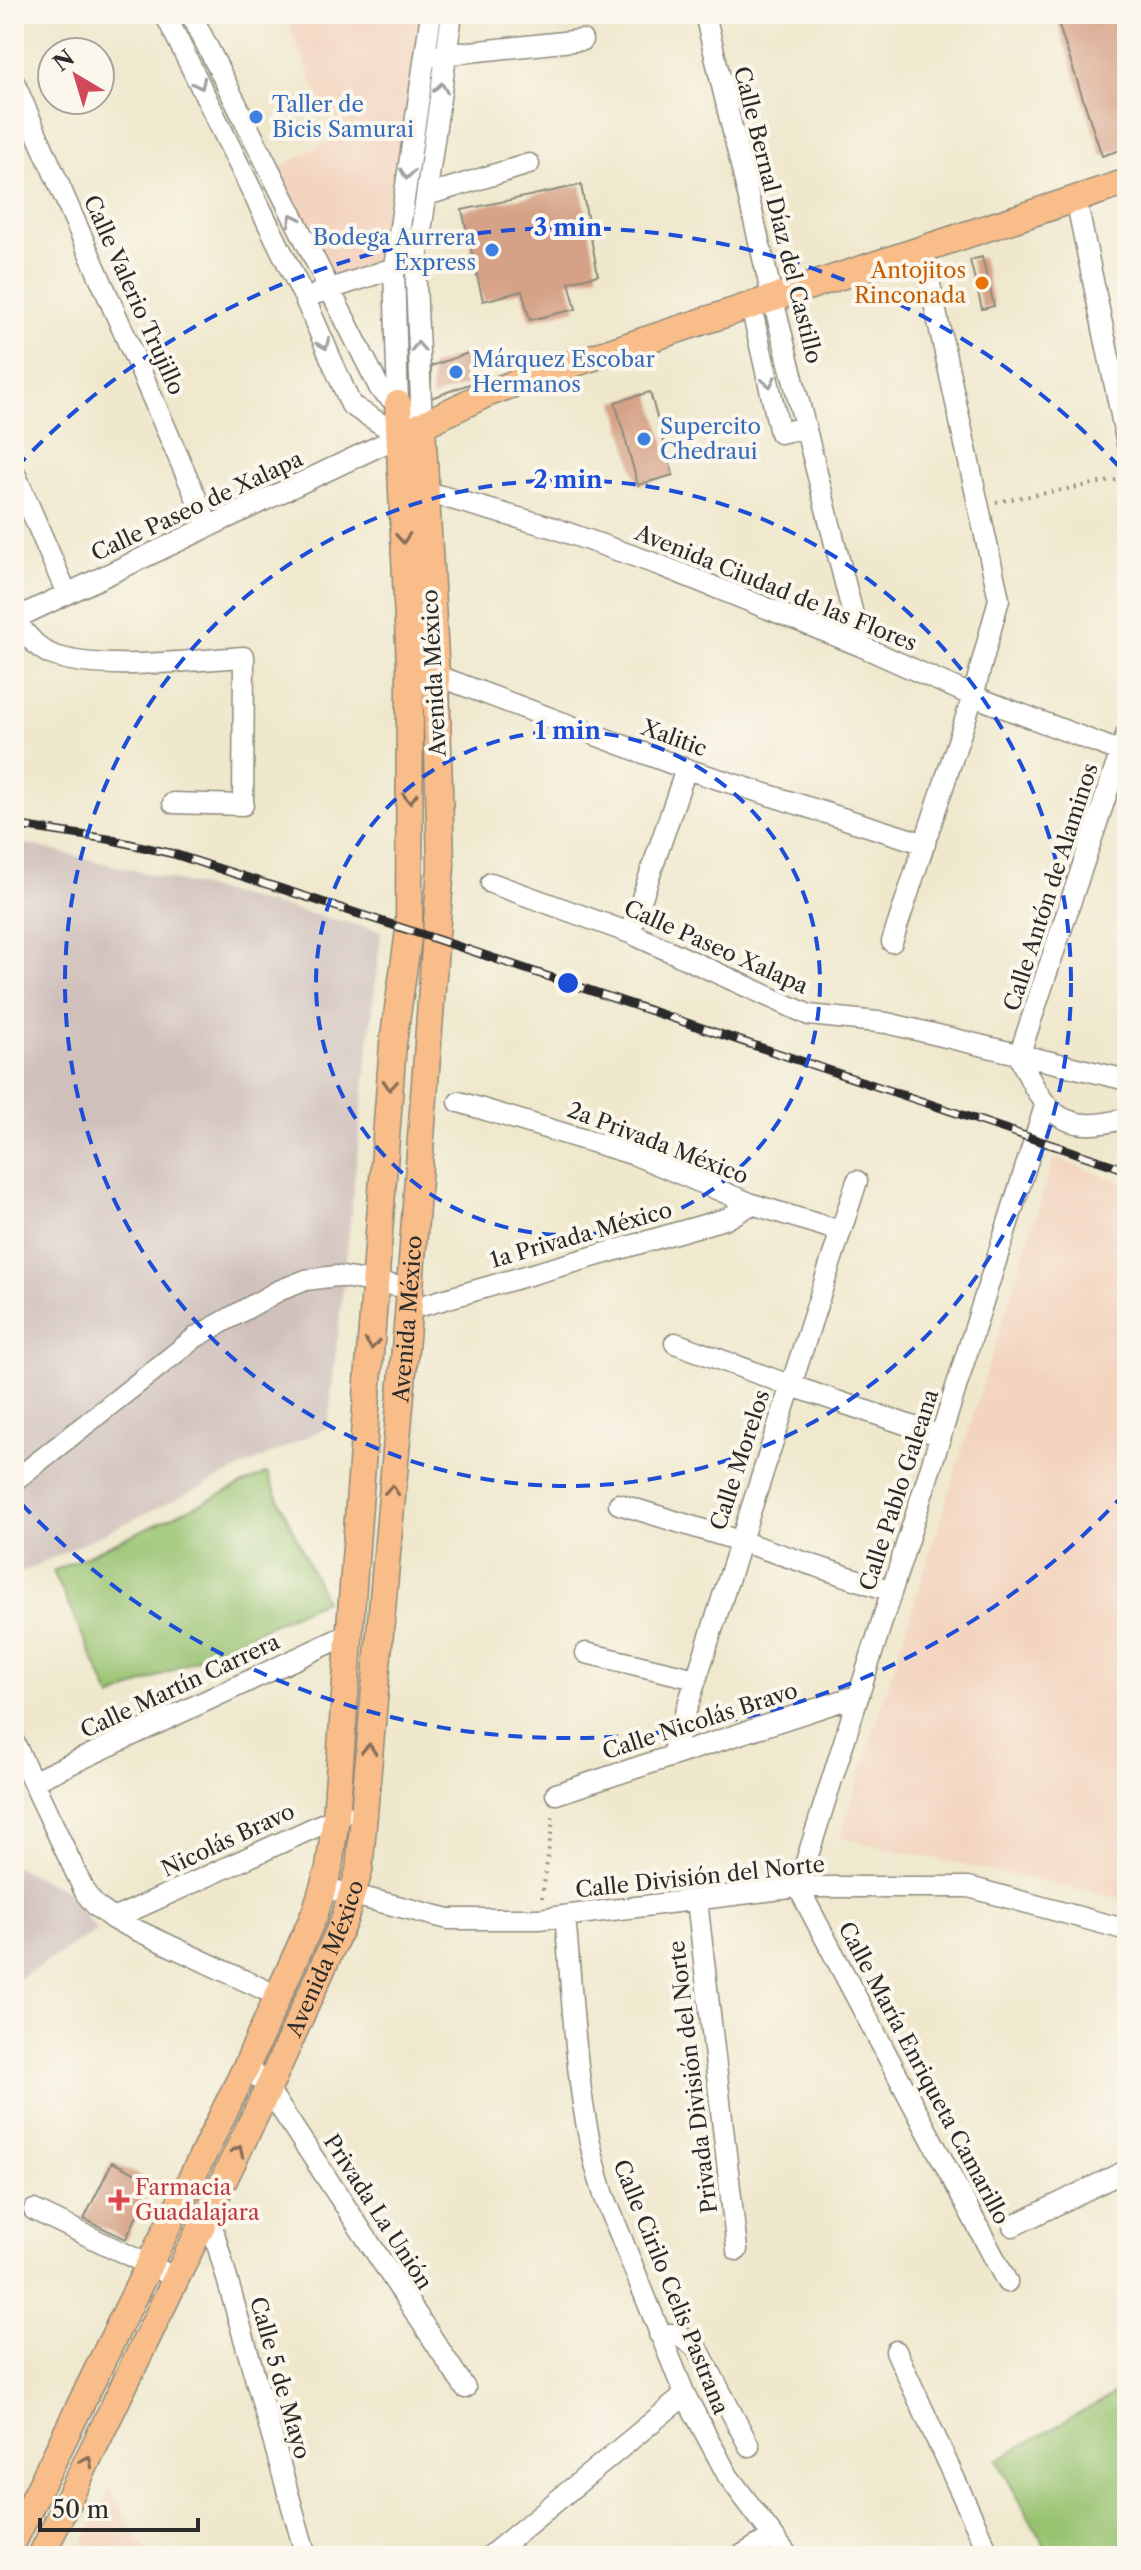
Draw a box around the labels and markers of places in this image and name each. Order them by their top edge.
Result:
place label: Taller de Bicis Samurai [272,91,414,143]
marker: Taller de Bicis Samurai [247,108,265,126]
place label: Bodega Aurrera Express [313,224,476,276]
marker: Bodega Aurrera Express [483,241,501,259]
place label: Antojitos Rinconada [854,257,966,309]
marker: Antojitos Rinconada [973,274,991,292]
place label: Márquez Escobar Hermanos [472,346,655,398]
marker: Márquez Escobar Hermanos [447,363,465,381]
place label: Supercito Chedraui [660,413,761,465]
marker: Supercito Chedraui [635,430,653,448]
centre of rings [554,969,582,997]
place label: Farmacia Guadalajara [135,2174,260,2226]
marker: Farmacia Guadalajara [110,2191,128,2209]

